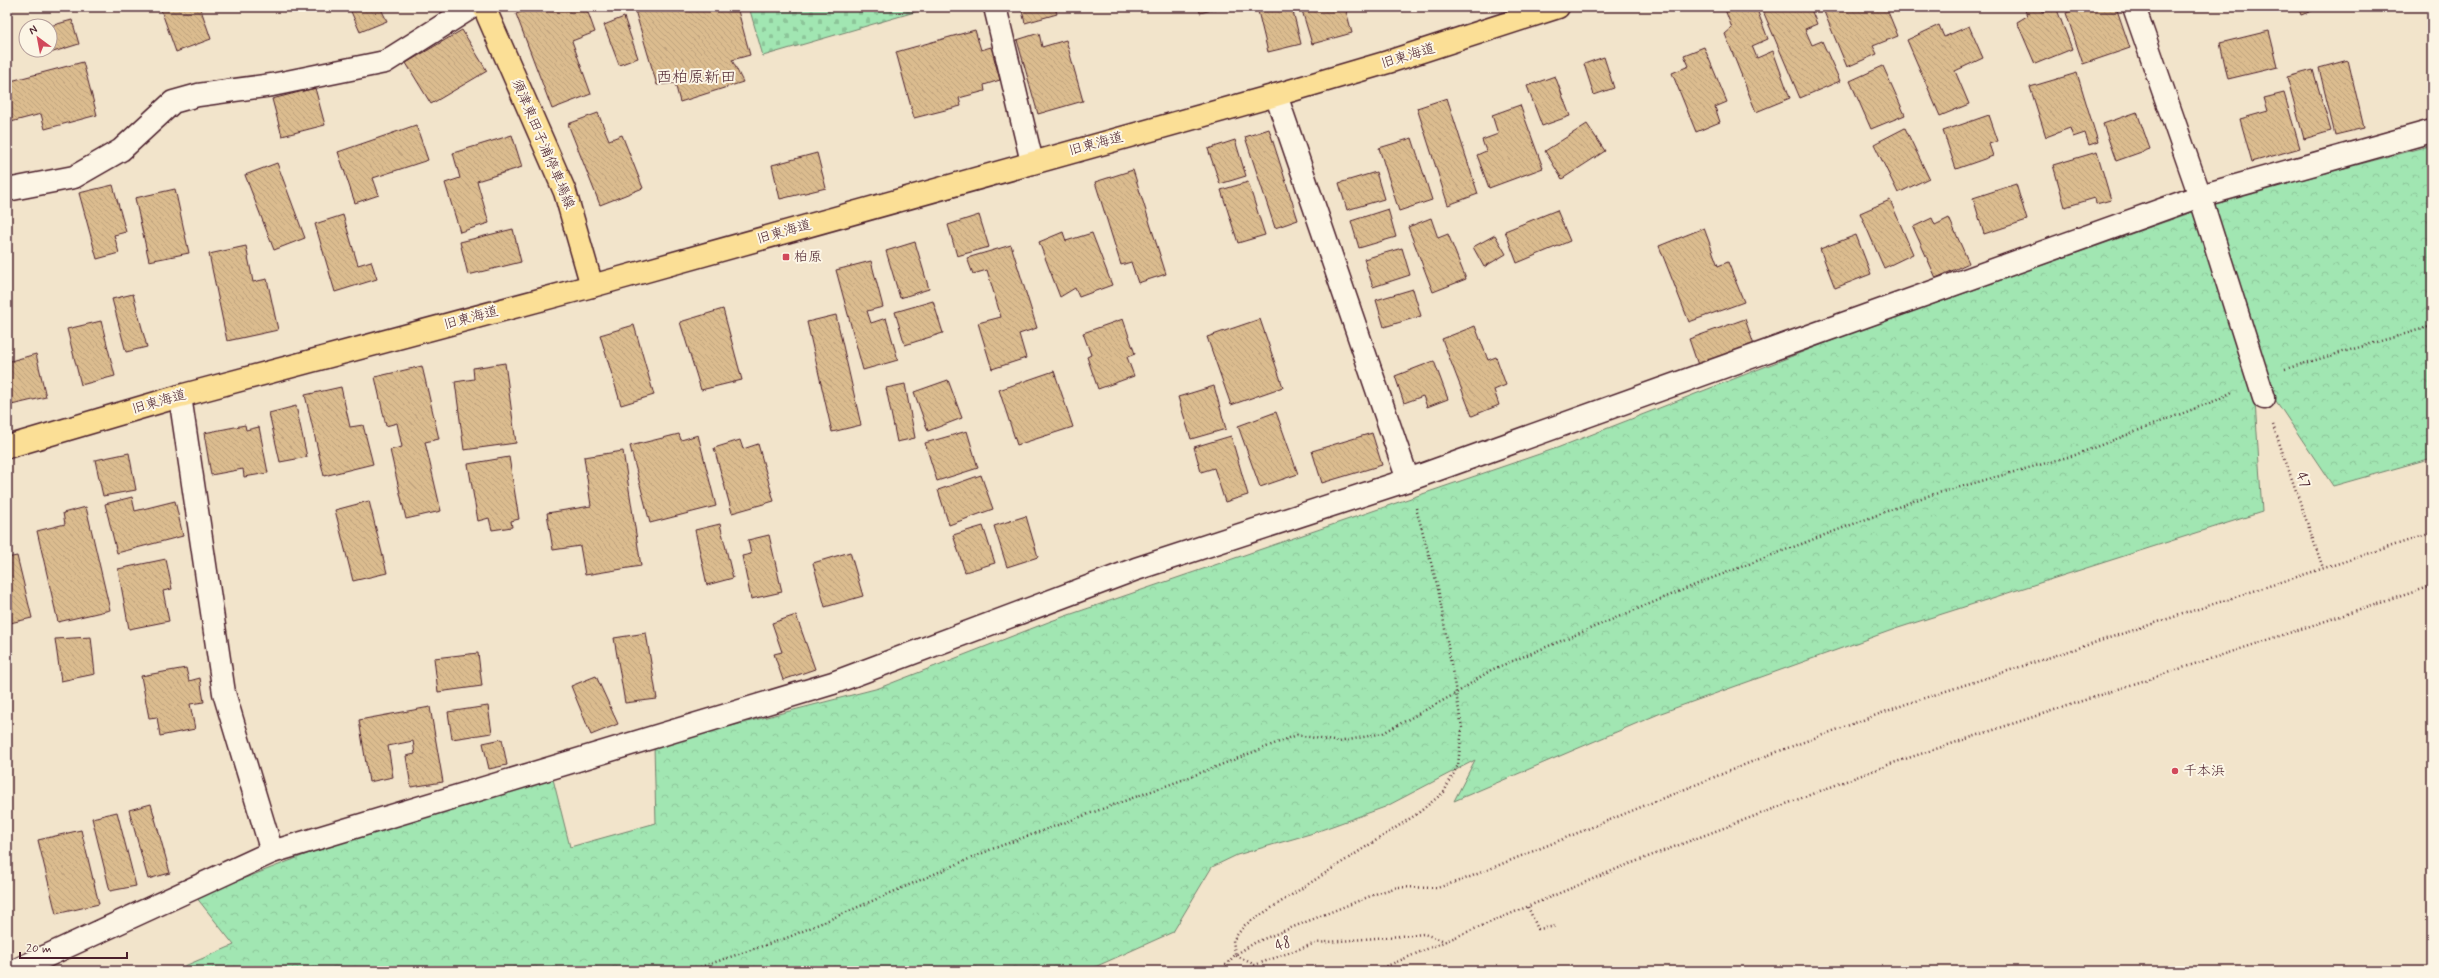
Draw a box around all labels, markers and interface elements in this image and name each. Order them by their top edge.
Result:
north arrow [18,18,58,58]
text: N [26,22,40,38]
street label: 旧東海道 [1379,39,1437,73]
district label: 西柏原新田 [656,67,736,88]
street label: 須津東田子浦停車場線 [507,76,579,212]
street label: 旧東海道 [1067,128,1125,160]
street label: 旧東海道 [755,216,813,248]
place label: 柏原 [794,248,822,266]
marker: 柏原 [781,252,791,262]
street label: 旧東海道 [442,302,500,334]
street label: 旧東海道 [130,386,188,418]
street label: 47 [2292,470,2314,490]
place label: 千本浜 [2183,762,2225,780]
marker: 千本浜 [2170,766,2180,776]
street label: 48 [1272,933,1294,955]
scale bar [20,934,127,960]
text: 20 m [26,941,52,957]

